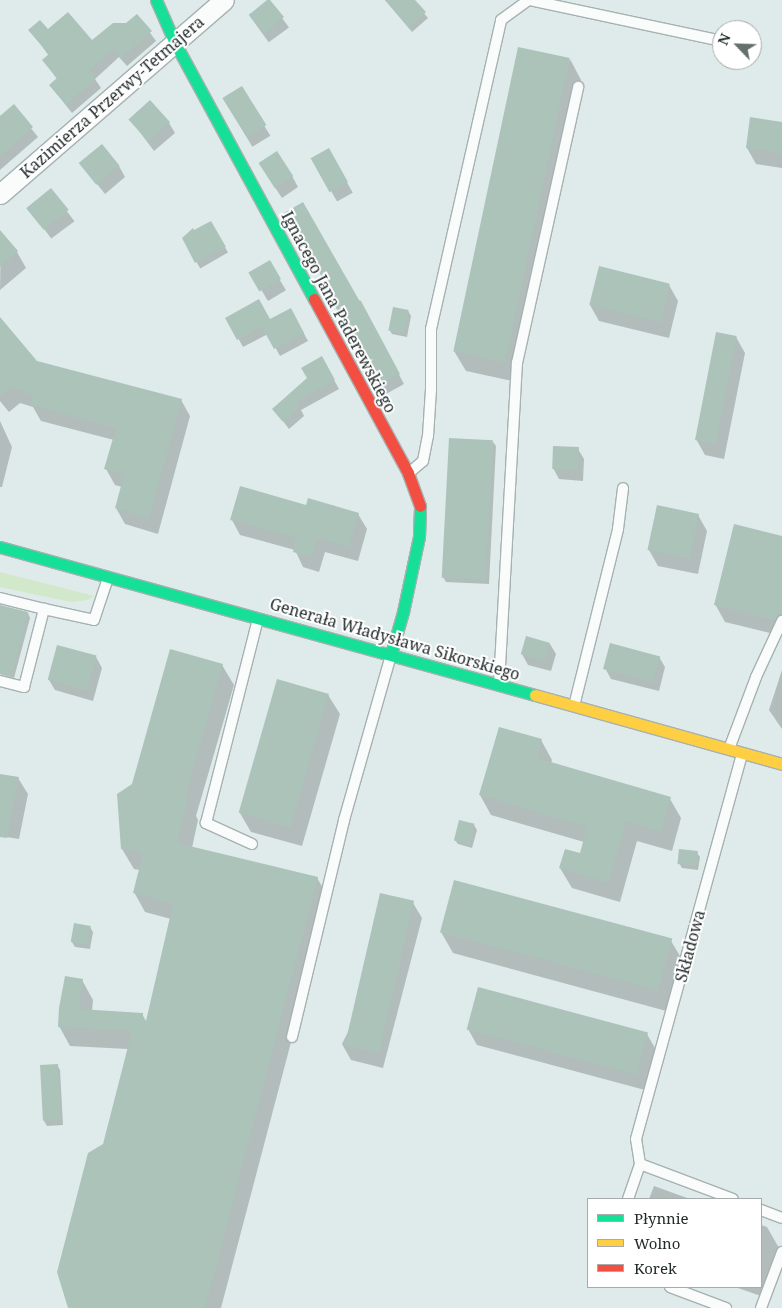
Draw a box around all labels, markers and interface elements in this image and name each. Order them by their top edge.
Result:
street label: Kazimierza Przerwy-Tetmajera [16,12,208,182]
north arrow [712,20,762,70]
text: N [713,30,735,48]
street label: Ignacego Jana Paderewskiego [278,208,400,416]
street label: Generała Władysława Sikorskiego [268,594,522,684]
street label: Składowa [671,908,709,984]
legend [587,1198,762,1288]
text: Płynnie [634,1208,689,1228]
text: Wolno [634,1233,680,1253]
text: Korek [634,1258,677,1278]

